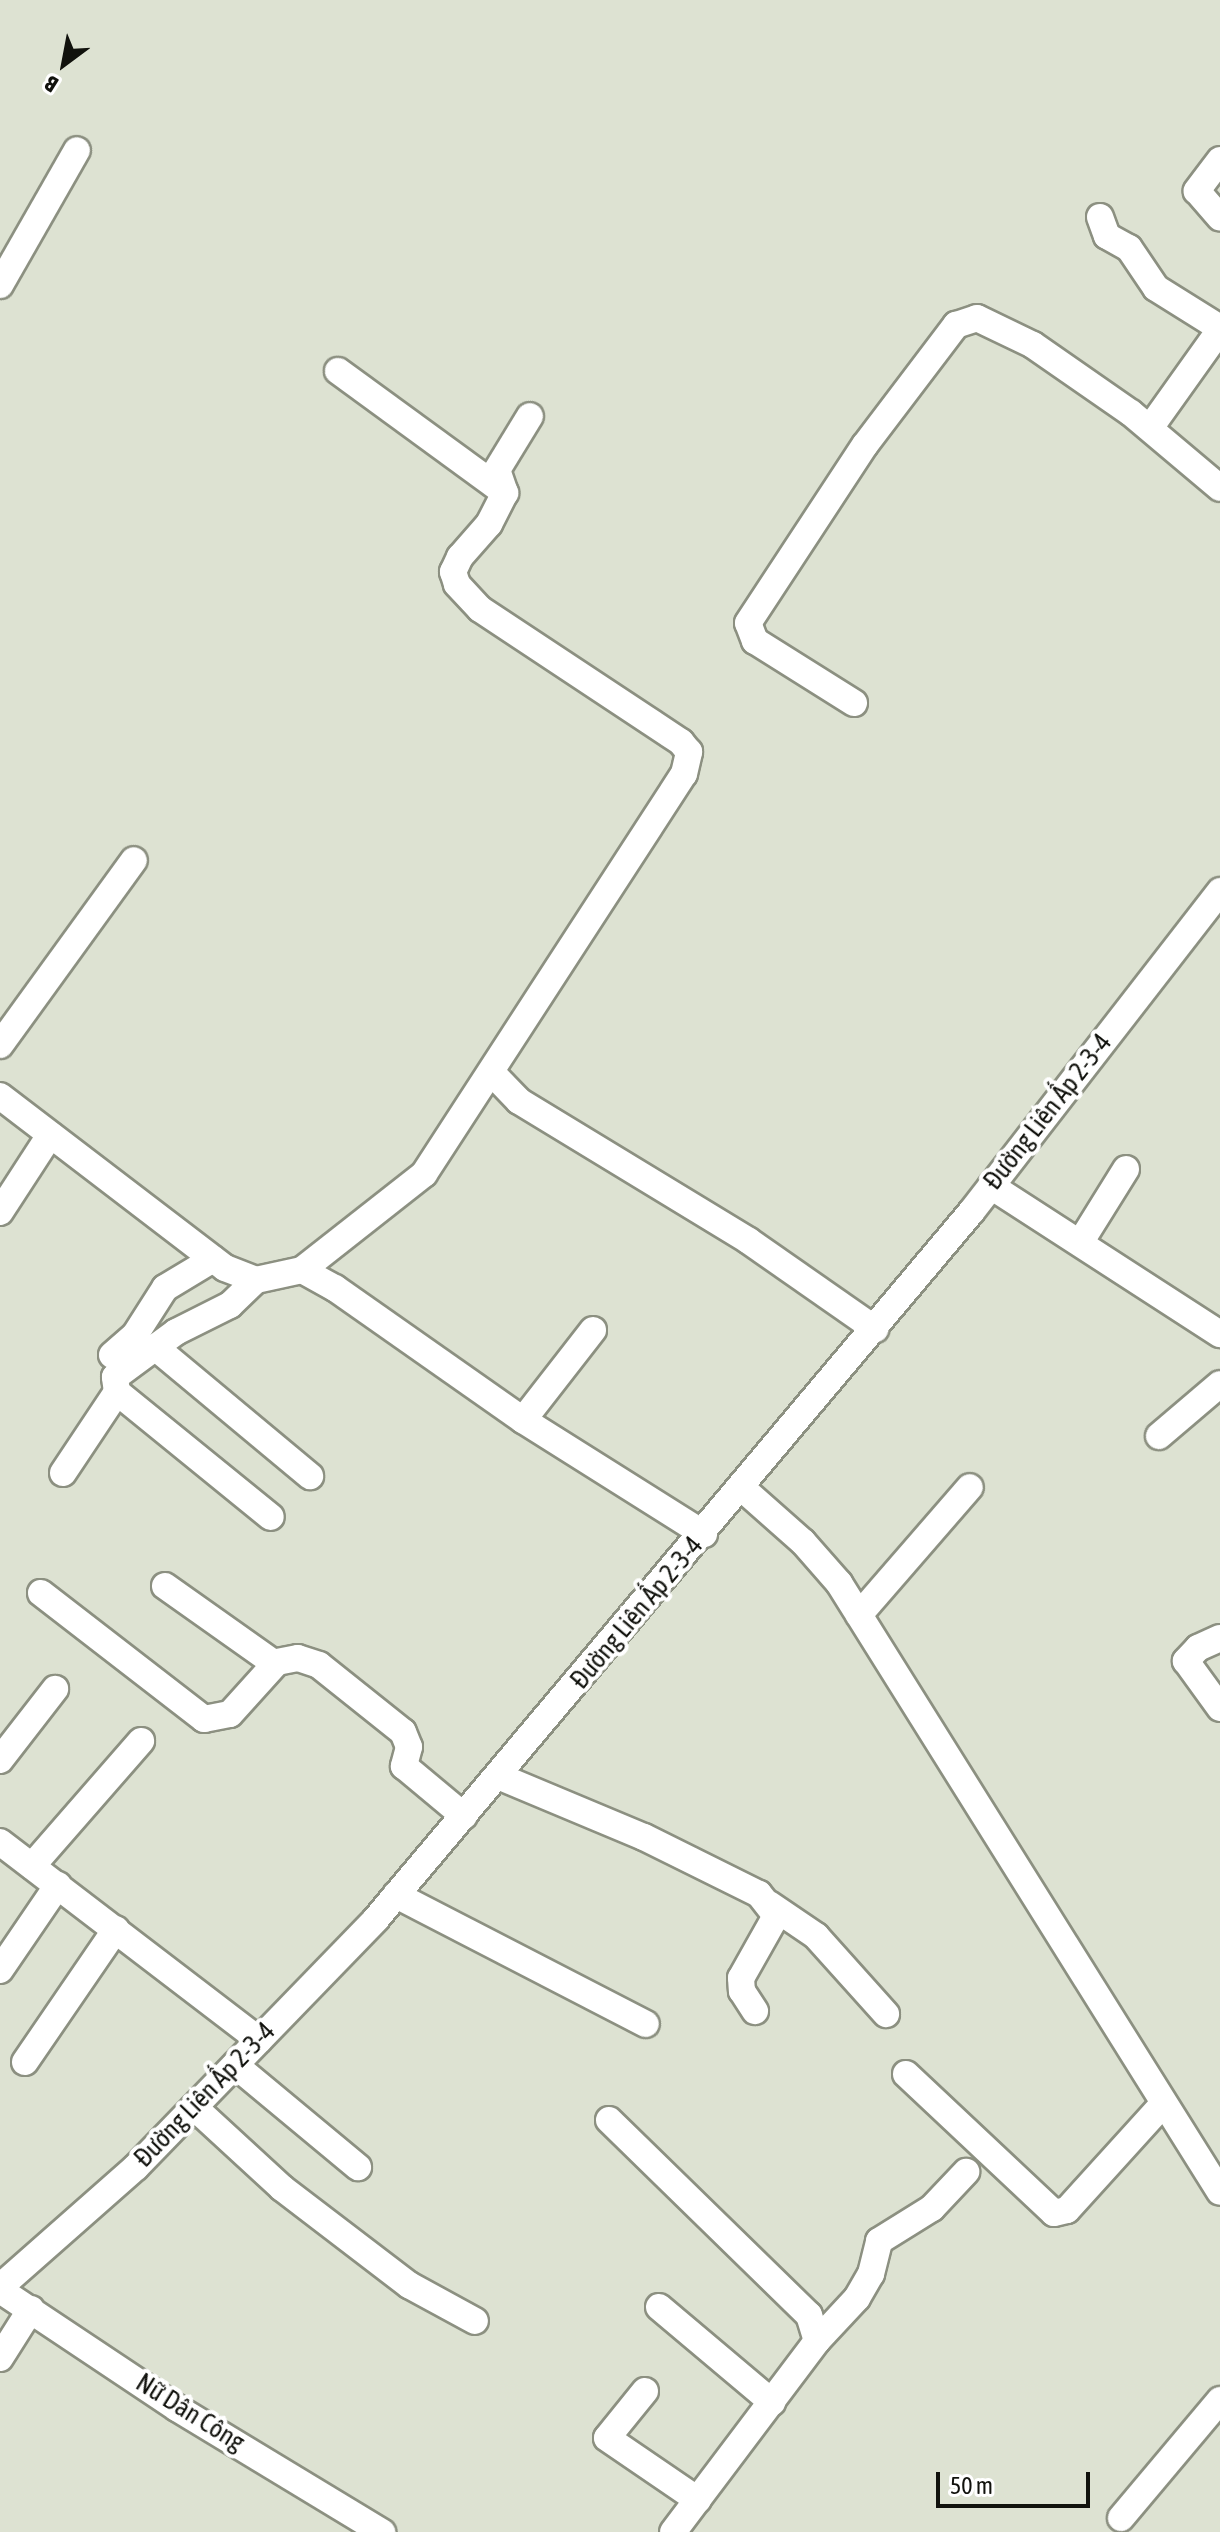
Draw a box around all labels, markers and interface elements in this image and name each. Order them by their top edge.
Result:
north arrow [24,24,104,104]
text: B [40,71,63,98]
street label: Đường Liên Ấp 2-3-4 [978,1028,1118,1196]
street label: Đường Liên Ấp 2-3-4 [564,1531,710,1695]
street label: Đường Liên Ấp 2-3-4 [128,2016,282,2174]
street label: Nữ Dân Công [130,2367,250,2459]
scale bar [940,2456,1094,2506]
text: 50 m [950,2472,993,2499]

